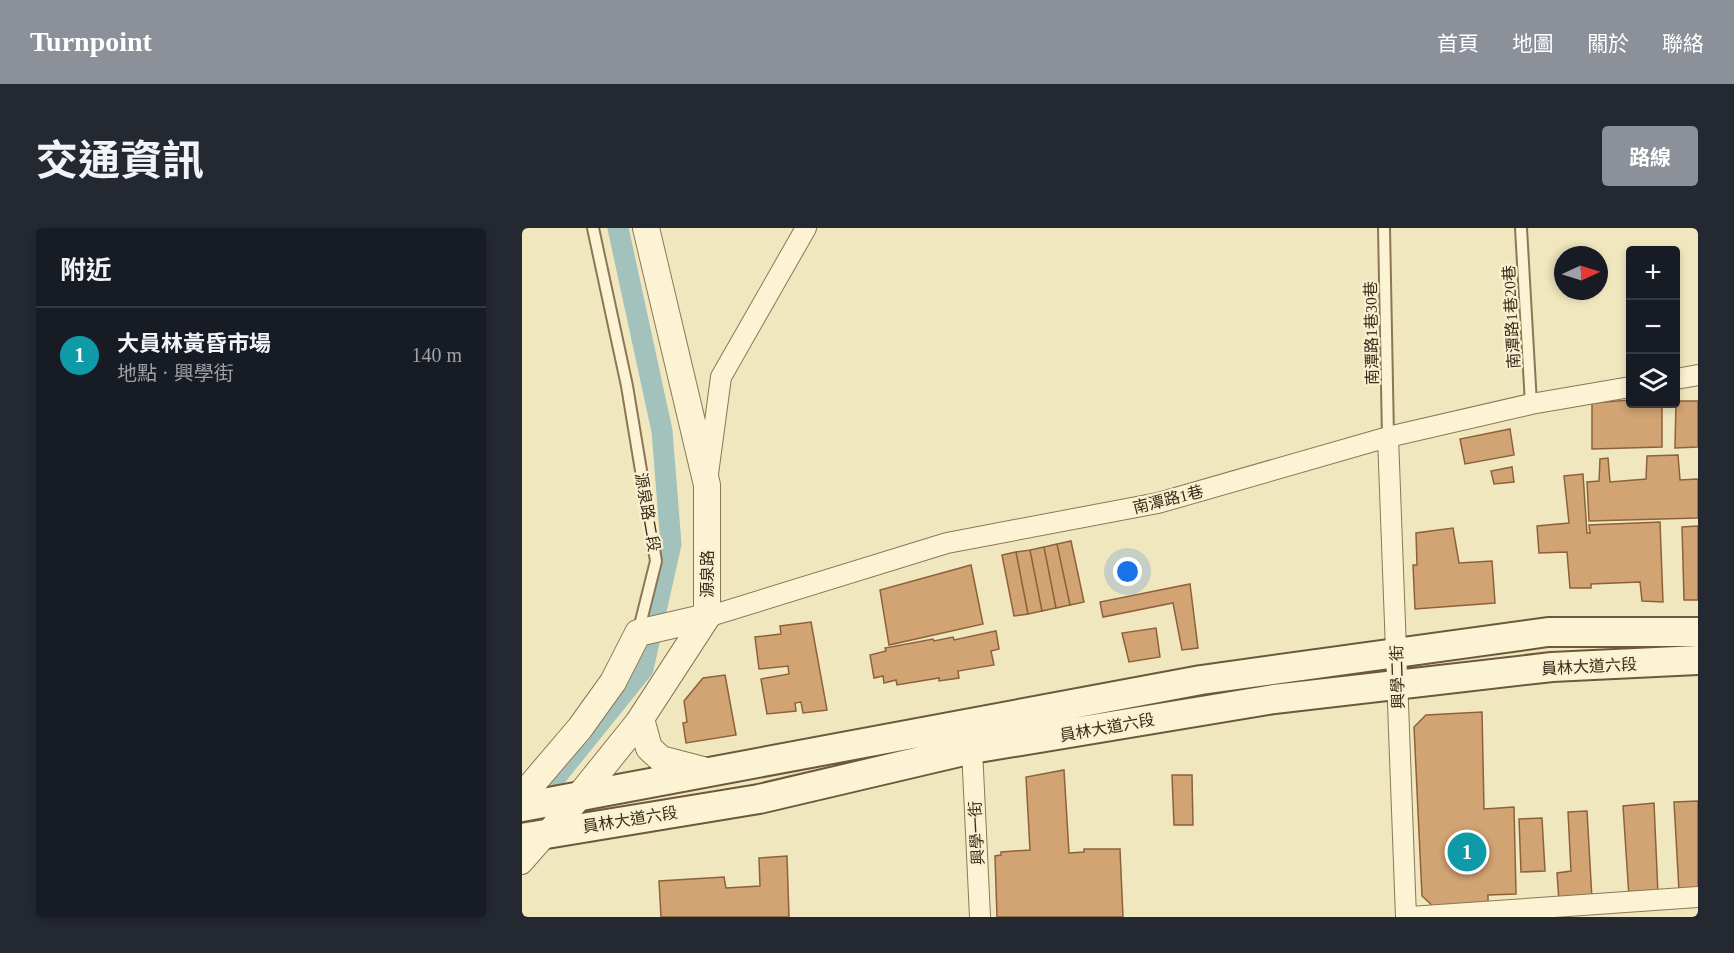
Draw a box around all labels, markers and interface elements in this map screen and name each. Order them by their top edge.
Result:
text: Turnpoint [30,26,152,57]
text: 首頁 [1437,32,1479,56]
text: 地圖 [1512,32,1554,56]
text: 關於 [1587,32,1629,56]
text: 聯絡 [1662,32,1704,56]
button: 路線 [1602,126,1698,186]
text: 交通資訊 [36,138,204,184]
north arrow [1554,246,1608,300]
map controls [1626,246,1680,408]
button: + [1626,246,1680,300]
text: 附近 [60,256,112,285]
street label: 南潭路1巷20巷 [1500,265,1523,369]
street label: 南潭路1巷30巷 [1362,281,1381,385]
button: − [1626,300,1680,354]
text: 大員林黃昏市場 [117,331,271,356]
text: 1 [75,344,85,366]
text: 140 m [411,344,462,366]
button: layers [1626,354,1680,408]
text: 地點 · 興學街 [117,362,234,384]
street label: 源泉路二段 [632,471,663,553]
street label: 南潭路1巷 [1131,483,1205,516]
street label: 源泉路 [699,550,716,598]
your location [1113,557,1142,586]
street label: 興學二街 [1388,645,1407,709]
street label: 員林大道六段 [1541,655,1637,678]
street label: 員林大道六段 [1058,711,1156,744]
street label: 興學一街 [966,801,987,865]
street label: 員林大道六段 [581,804,679,835]
pin: 1 [1448,830,1486,874]

